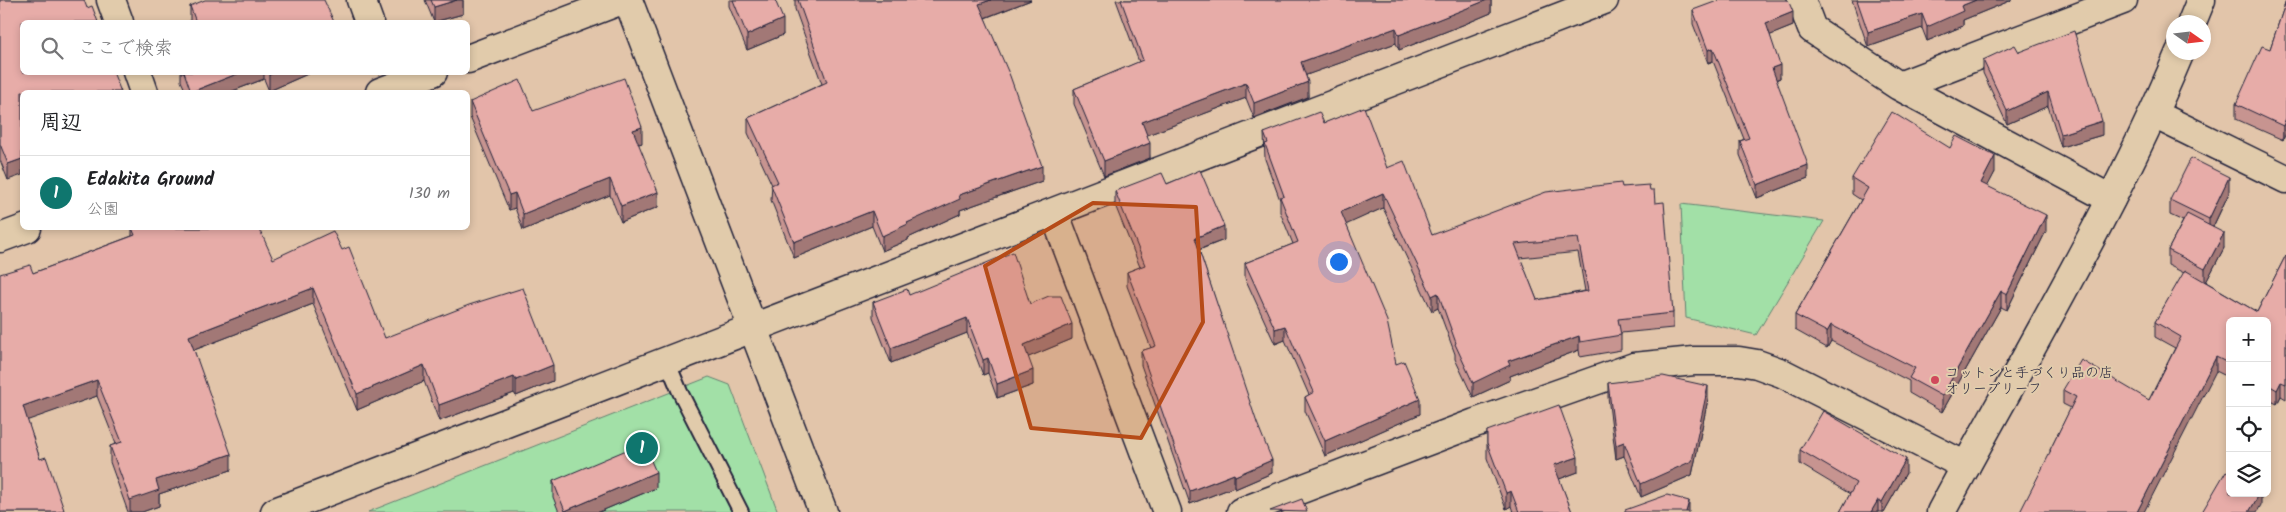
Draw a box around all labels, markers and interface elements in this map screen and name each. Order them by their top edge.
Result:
north arrow [2166,15,2211,60]
search box [20,20,470,75]
icon: search [38,34,66,62]
text: ここで検索 [78,34,173,64]
text: 周辺 [40,107,82,140]
text: Edakita Ground [87,165,214,195]
text: 1 [54,181,58,206]
text: 130 m [409,181,450,206]
text: 公園 [87,197,119,222]
your location [1326,249,1352,275]
map controls [2226,317,2271,497]
button: + [2226,317,2271,362]
place label: コットンと手づくり品の店 オリーブリーフ [1945,362,2113,400]
button: − [2226,362,2271,407]
marker: コットンと手づくり品の店 オリーブリーフ [1929,374,1941,386]
button: locate [2226,407,2271,452]
pin: 1 [626,429,658,467]
button: layers [2226,452,2271,497]

